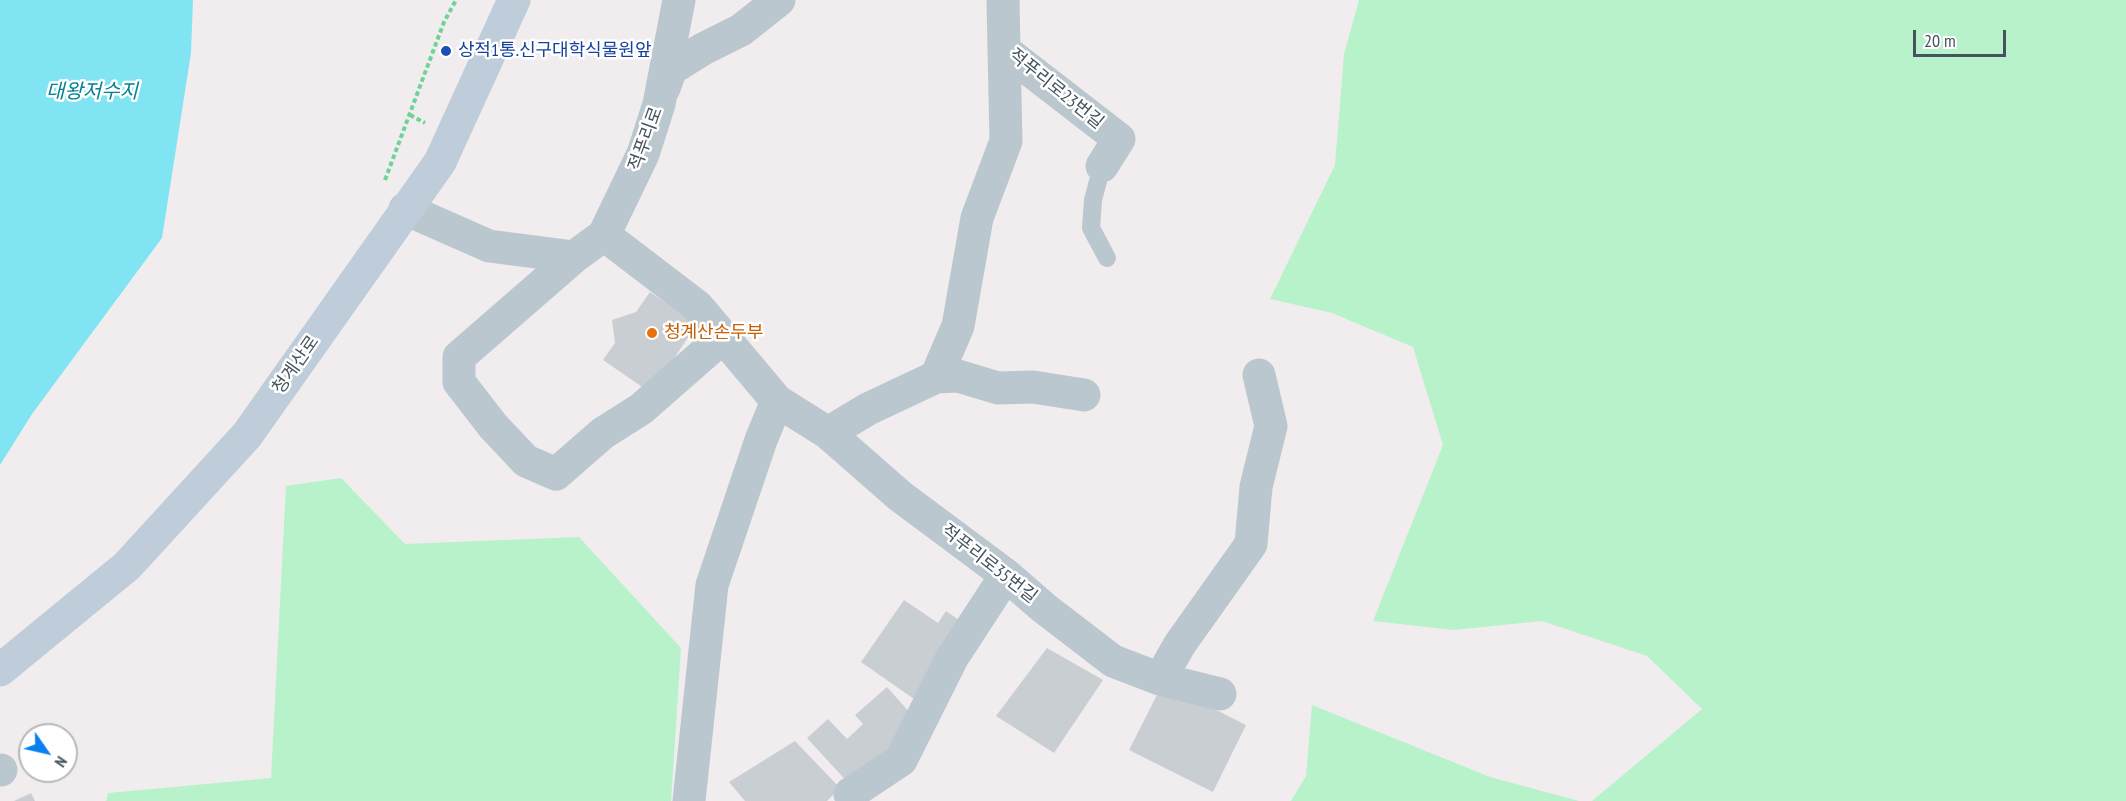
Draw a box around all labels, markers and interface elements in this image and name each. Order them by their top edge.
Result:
scale bar [1916,18,2009,56]
text: 20 m [1924,29,1956,52]
place label: 상적1통.신구대학식물원앞 [458,40,651,62]
marker: 상적1통.신구대학식물원앞 [439,44,453,58]
street label: 적푸리로23번길 [1004,44,1108,134]
water label: 대왕저수지 [46,80,138,104]
street label: 적푸리로 [625,104,667,174]
place label: 청계산손두부 [664,322,763,344]
marker: 청계산손두부 [645,326,659,340]
street label: 청계산로 [268,332,324,398]
street label: 적푸리로35번길 [937,520,1041,608]
north arrow [18,723,78,783]
text: N [51,753,72,771]

